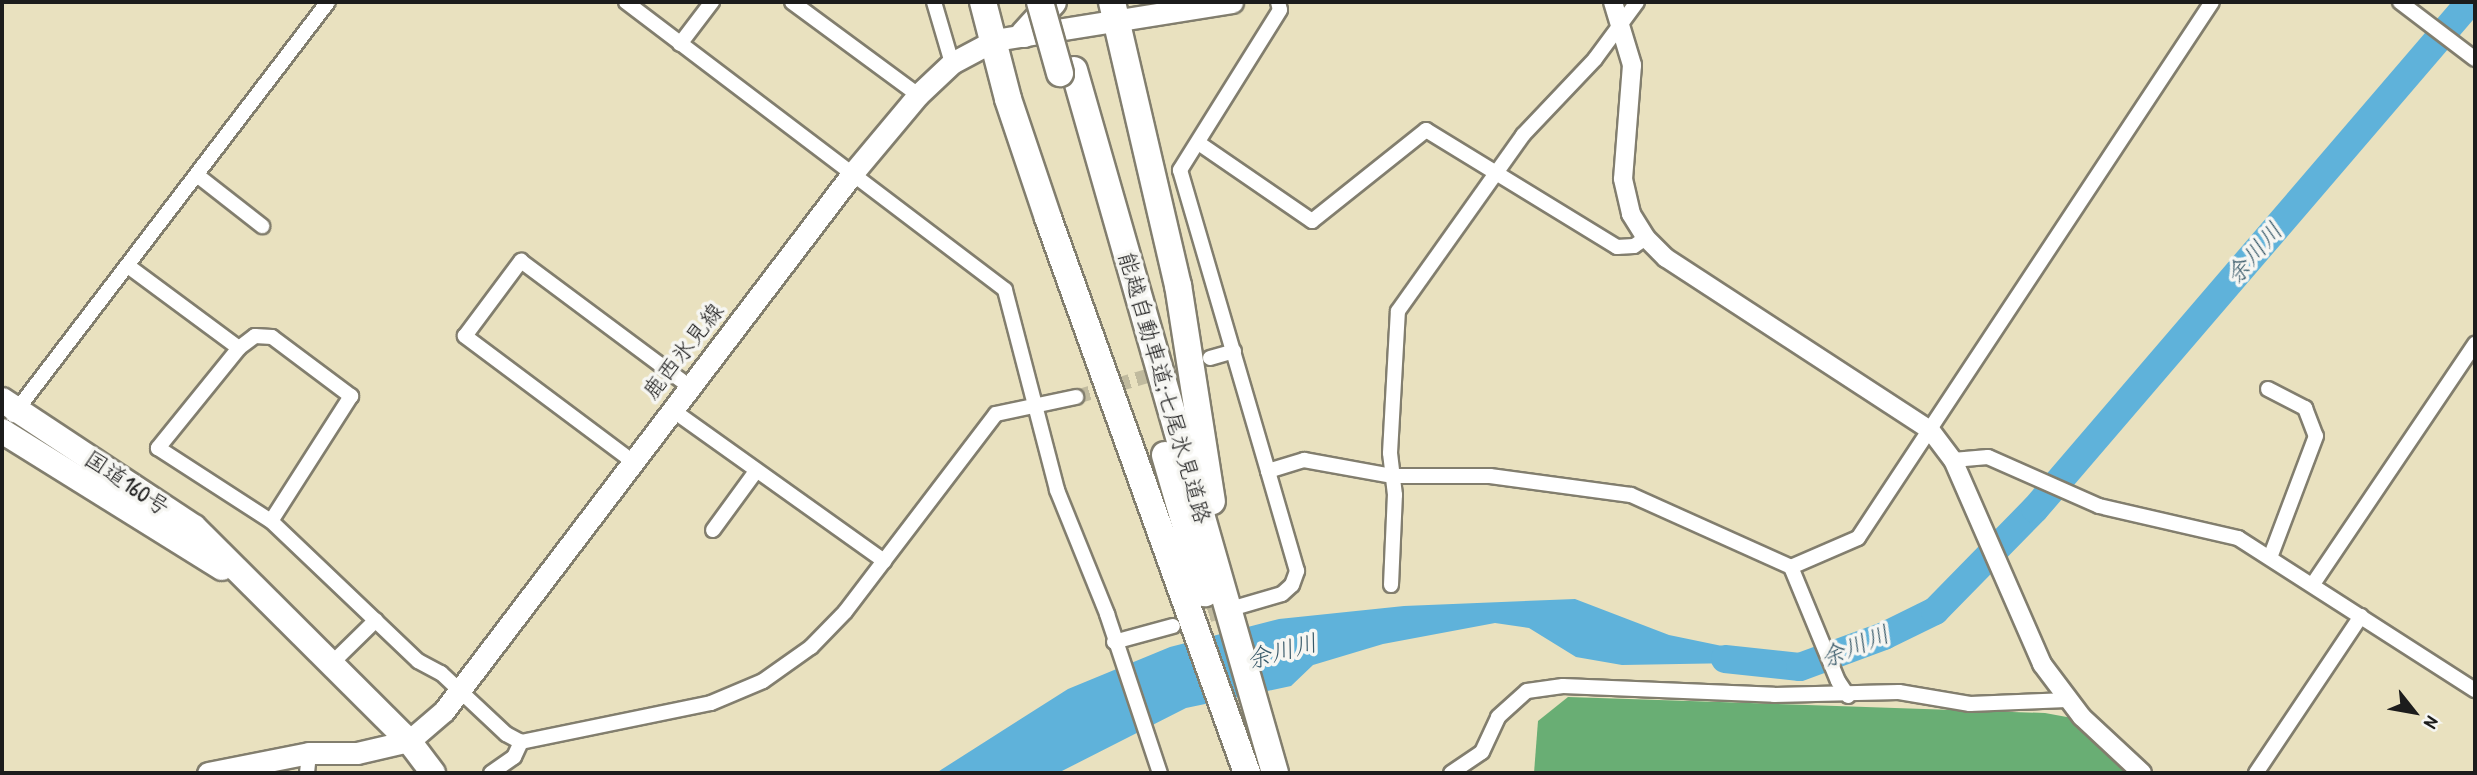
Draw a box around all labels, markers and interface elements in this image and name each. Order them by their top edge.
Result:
water label: 余川川 [2220,216,2288,290]
street label: 能越自動車道;七尾氷見道路 [1113,249,1217,527]
street label: 鹿西氷見線 [637,297,729,405]
street label: 国道160号 [79,444,175,522]
water label: 余川川 [1816,619,1894,673]
water label: 余川川 [1243,628,1321,674]
north arrow [2379,677,2449,747]
text: N [2418,712,2446,734]

